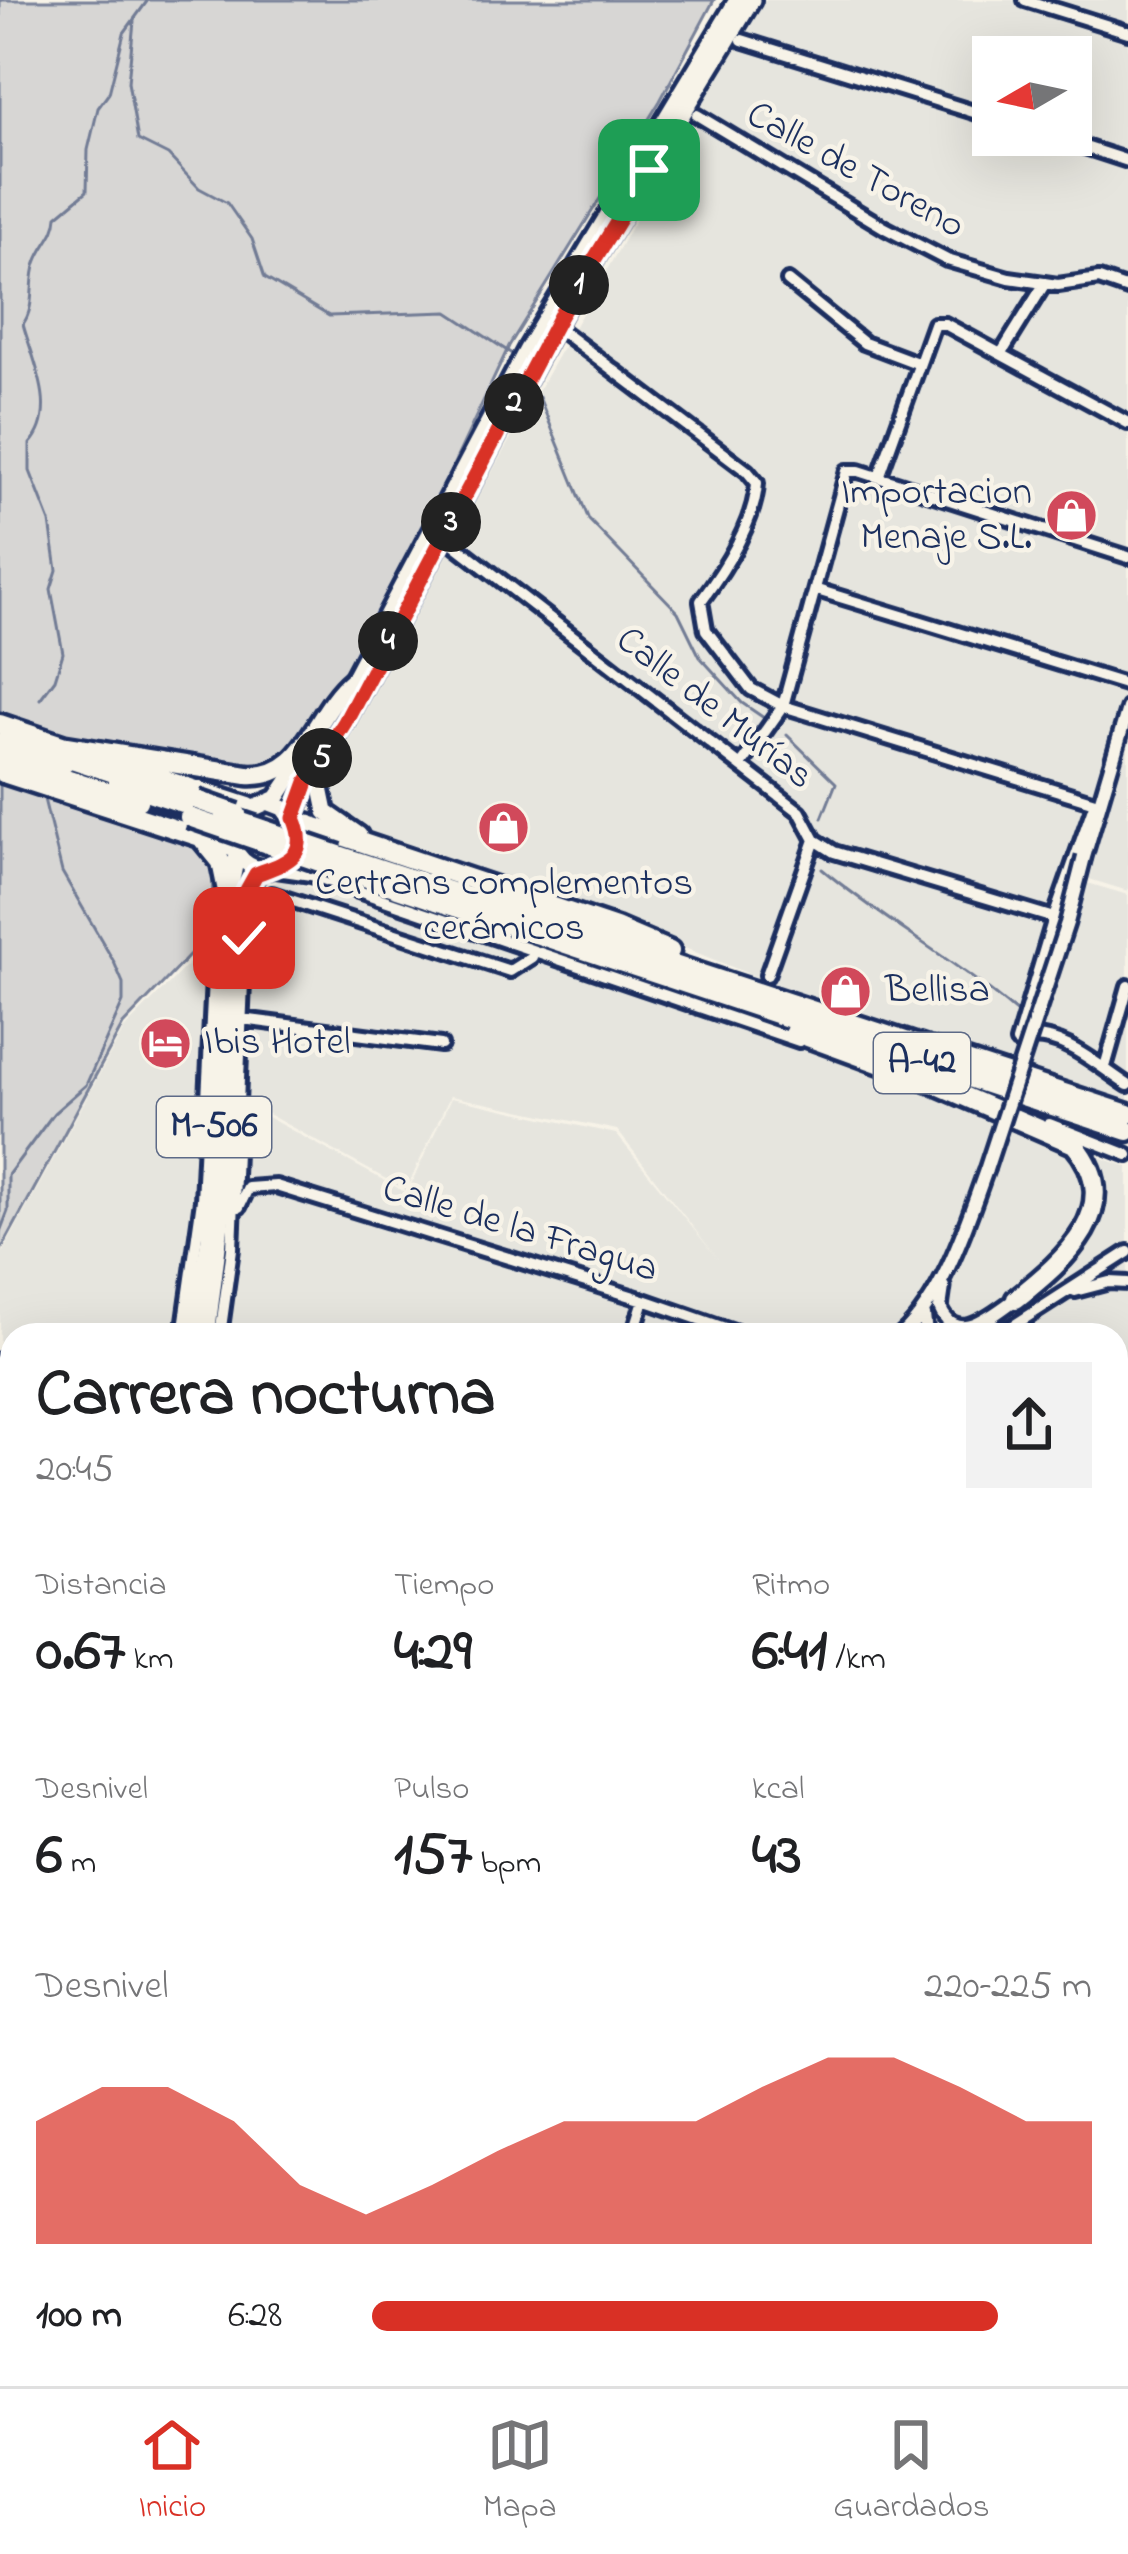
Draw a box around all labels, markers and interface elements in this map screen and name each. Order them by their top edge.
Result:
north arrow [972,36,1092,156]
map controls [972,36,1092,156]
street label: Calle de Toreno [735,87,975,255]
pin [598,119,700,221]
icon: arrive [616,137,682,203]
pin: 1 [549,255,609,315]
text: 1 [574,261,584,309]
pin: 2 [484,373,544,433]
text: 2 [506,379,522,427]
place label: Importacion Menaje S.L. [841,465,1032,567]
shop icon: Importacion Menaje S.L. [1043,487,1099,543]
pin: 3 [421,492,481,552]
text: 3 [444,498,458,546]
pin: 4 [358,611,418,671]
street label: Calle de Murías [603,613,825,805]
text: 4 [381,617,395,665]
pin: 5 [292,728,352,788]
text: 5 [313,734,331,782]
shop icon: Certrans complementos cerámicos [476,799,532,855]
place label: Certrans complementos cerámicos [315,856,693,958]
pin [193,887,295,989]
icon: check [211,905,277,971]
shop icon: Bellisa [818,963,874,1019]
place label: Bellisa [884,963,990,1020]
hotel icon: Ibis Hotel [137,1015,193,1071]
place label: Ibis Hotel [204,1015,350,1072]
road number: A-42 [874,1033,970,1093]
road number: M-506 [157,1097,271,1157]
street label: Calle de la Fragua [375,1161,665,1299]
text: Carrera nocturna [36,1349,496,1445]
button: share [966,1362,1092,1488]
text: 20:45 [36,1442,114,1499]
text: Distancia [36,1562,167,1610]
text: Tiempo [394,1562,494,1610]
text: Ritmo [752,1562,830,1610]
text: 0.67 [36,1610,125,1697]
text: 4:29 [394,1610,472,1697]
text: 6:41 [752,1610,827,1697]
text: km [125,1636,174,1684]
text: /km [827,1636,886,1684]
text: Desnivel [36,1766,148,1814]
text: Pulso [394,1766,469,1814]
text: kcal [752,1766,804,1814]
text: 6 [36,1814,62,1901]
text: 157 [394,1814,472,1901]
text: 43 [752,1814,802,1901]
text: m [62,1840,96,1888]
text: bpm [472,1840,541,1888]
text: Desnivel [36,1959,168,2016]
text: 220–225 m [924,1959,1092,2016]
text: 100 m [36,2288,122,2345]
text: 6:28 [228,2288,282,2345]
tab: Inicio [138,2412,206,2532]
tab: Mapa [483,2412,556,2532]
tab: Guardados [833,2412,990,2532]

